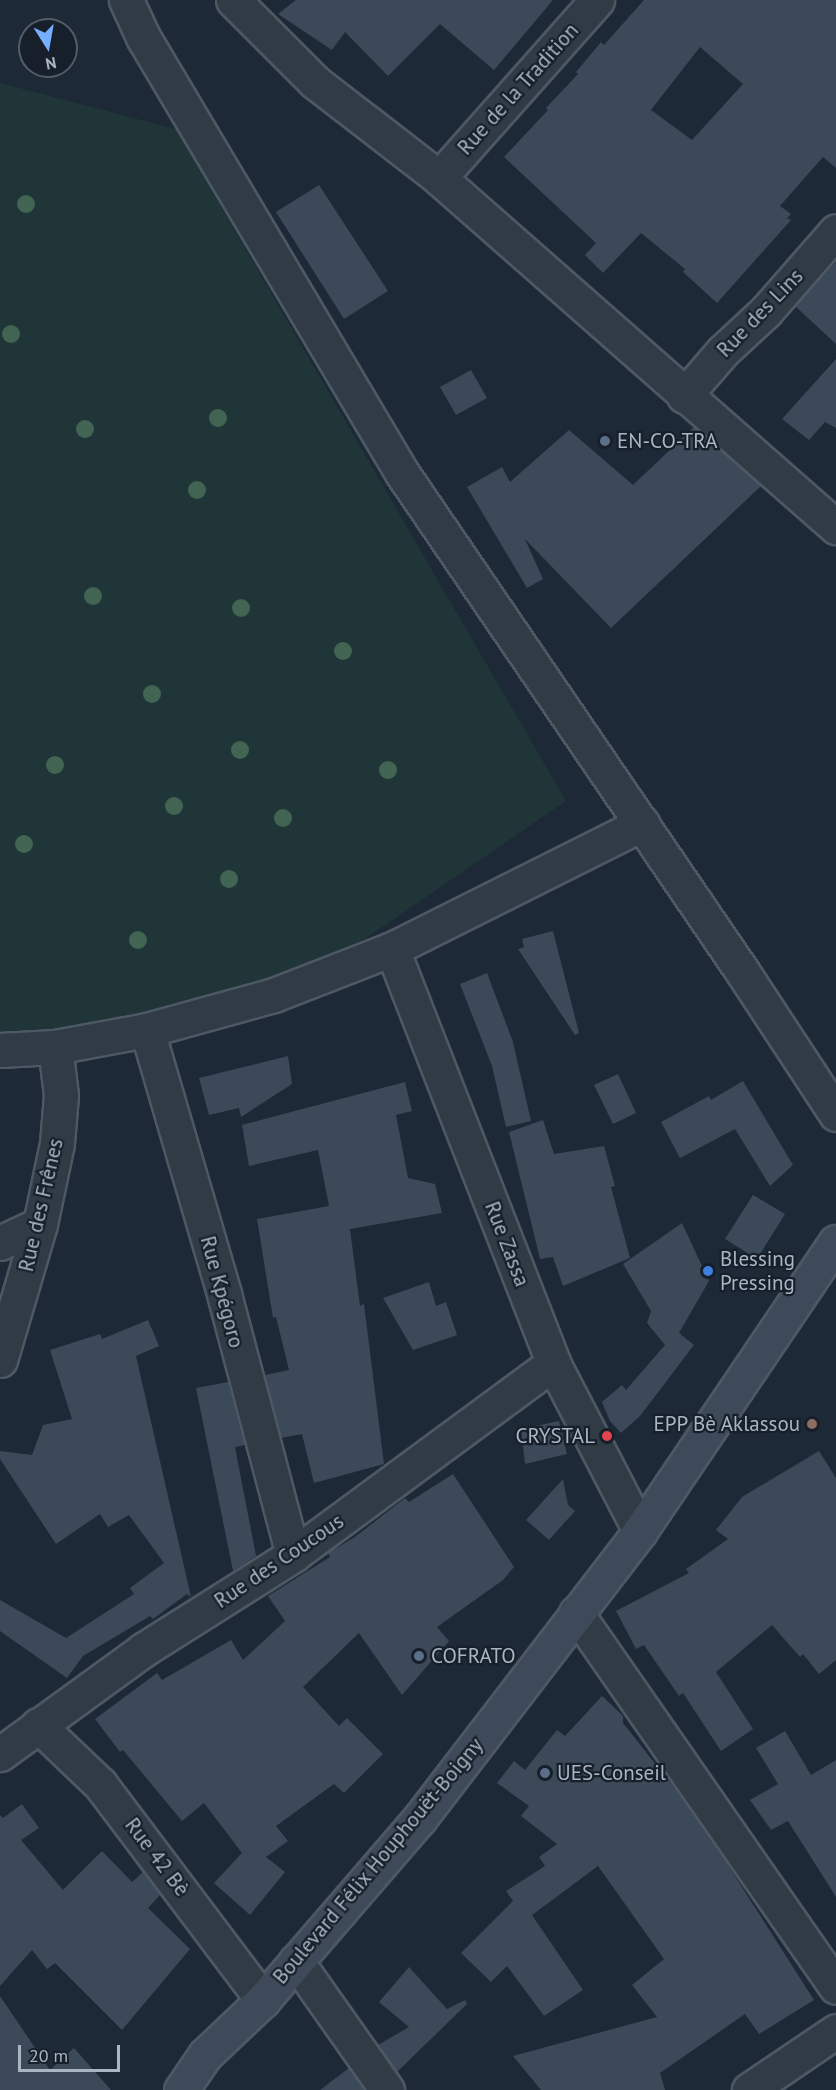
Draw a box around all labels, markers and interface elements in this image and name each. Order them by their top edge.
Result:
north arrow [18,18,78,78]
street label: Rue de la Tradition [452,18,584,160]
text: N [44,53,58,75]
street label: Rue des Lins [712,264,808,362]
place label: EN-CO-TRA [617,428,717,454]
marker: EN-CO-TRA [598,434,612,448]
street label: Rue des Frênes [13,1136,69,1274]
street label: Rue Zassa [479,1198,535,1290]
street label: Rue Kpégoro [195,1233,249,1351]
place label: Blessing Pressing [720,1246,795,1296]
marker: Blessing Pressing [701,1264,715,1278]
place label: EPP Bè Aklassou [652,1411,800,1437]
marker: EPP Bè Aklassou [805,1417,819,1431]
place label: CRYSTAL [516,1423,595,1449]
marker: CRYSTAL [600,1429,614,1443]
street label: Rue des Coucous [210,1508,348,1614]
place label: COFRATO [431,1643,516,1669]
marker: COFRATO [412,1649,426,1663]
street label: Boulevard Félix Houphouët-Boigny [267,1733,489,1989]
place label: UES-Conseil [557,1760,666,1786]
marker: UES-Conseil [538,1766,552,1780]
street label: Rue 42 Bè [119,1813,195,1901]
scale bar [21,2033,123,2071]
text: 20 m [29,2044,68,2067]

